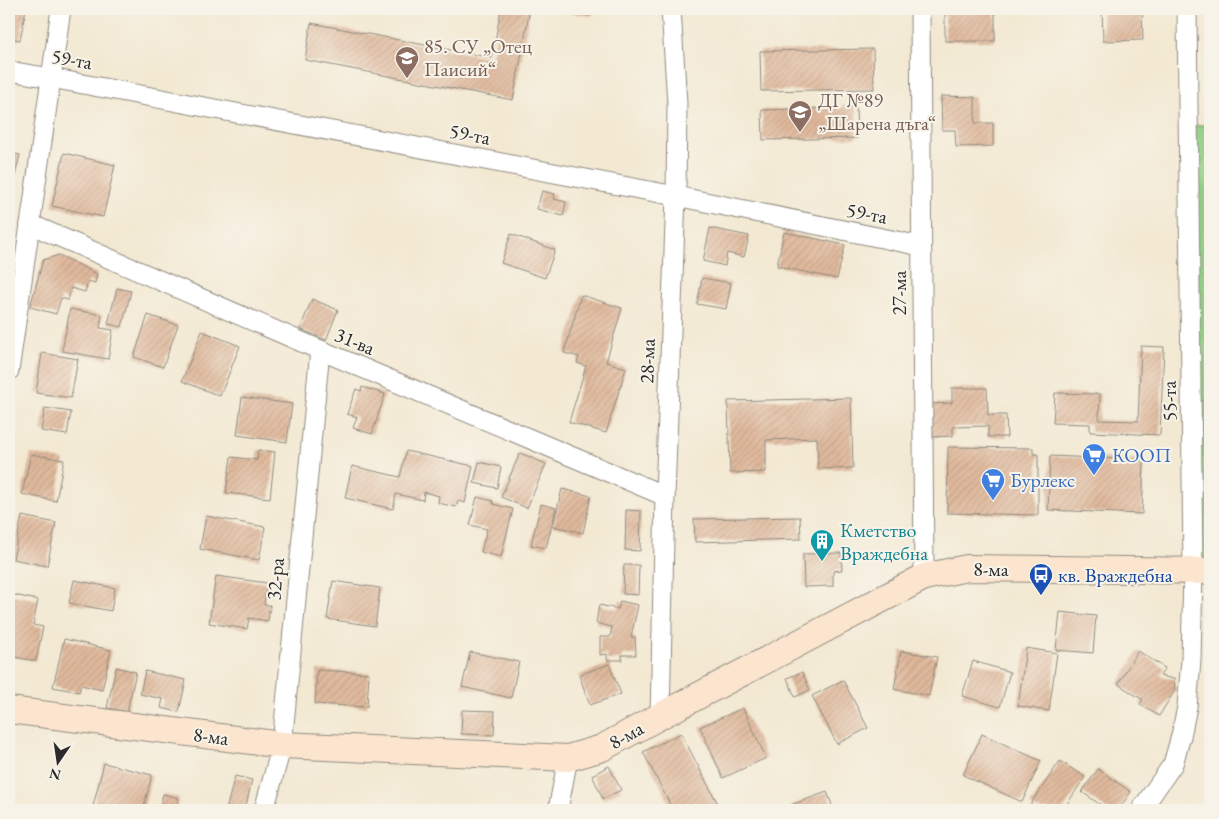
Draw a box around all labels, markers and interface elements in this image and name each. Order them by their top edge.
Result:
place label: 85. СУ „Отец Паисий“ [424,33,533,82]
street label: 59-та [50,43,94,75]
school or university icon: 85. СУ „Отец Паисий“ [394,45,420,79]
place label: ДГ №89 „Шарена дъга“ [818,87,936,136]
school or university icon: ДГ №89 „Шарена дъга“ [787,99,813,133]
street label: 59-та [447,117,493,151]
street label: 59-та [844,196,890,230]
street label: 27-ма [886,270,912,316]
street label: 31-ва [331,321,379,361]
street label: 28-ма [633,338,661,384]
street label: 55-та [1156,380,1182,422]
supermarket icon: КООП [1081,442,1107,476]
place label: КООП [1112,442,1171,468]
supermarket icon: Бурлекс [980,467,1006,501]
place label: Бурлекс [1010,467,1075,493]
place label: Кметство Враждебна [840,517,928,566]
building icon: Кметство Враждебна [809,528,835,562]
street label: 8-ма [973,556,1009,582]
street label: 32-ра [260,557,290,601]
bus stop icon: кв. Враждебна [1028,562,1054,596]
place label: кв. Враждебна [1058,562,1173,588]
street label: 8-ма [604,715,648,755]
street label: 8-ма [192,721,230,751]
north arrow [32,736,82,786]
text: N [47,764,63,785]

